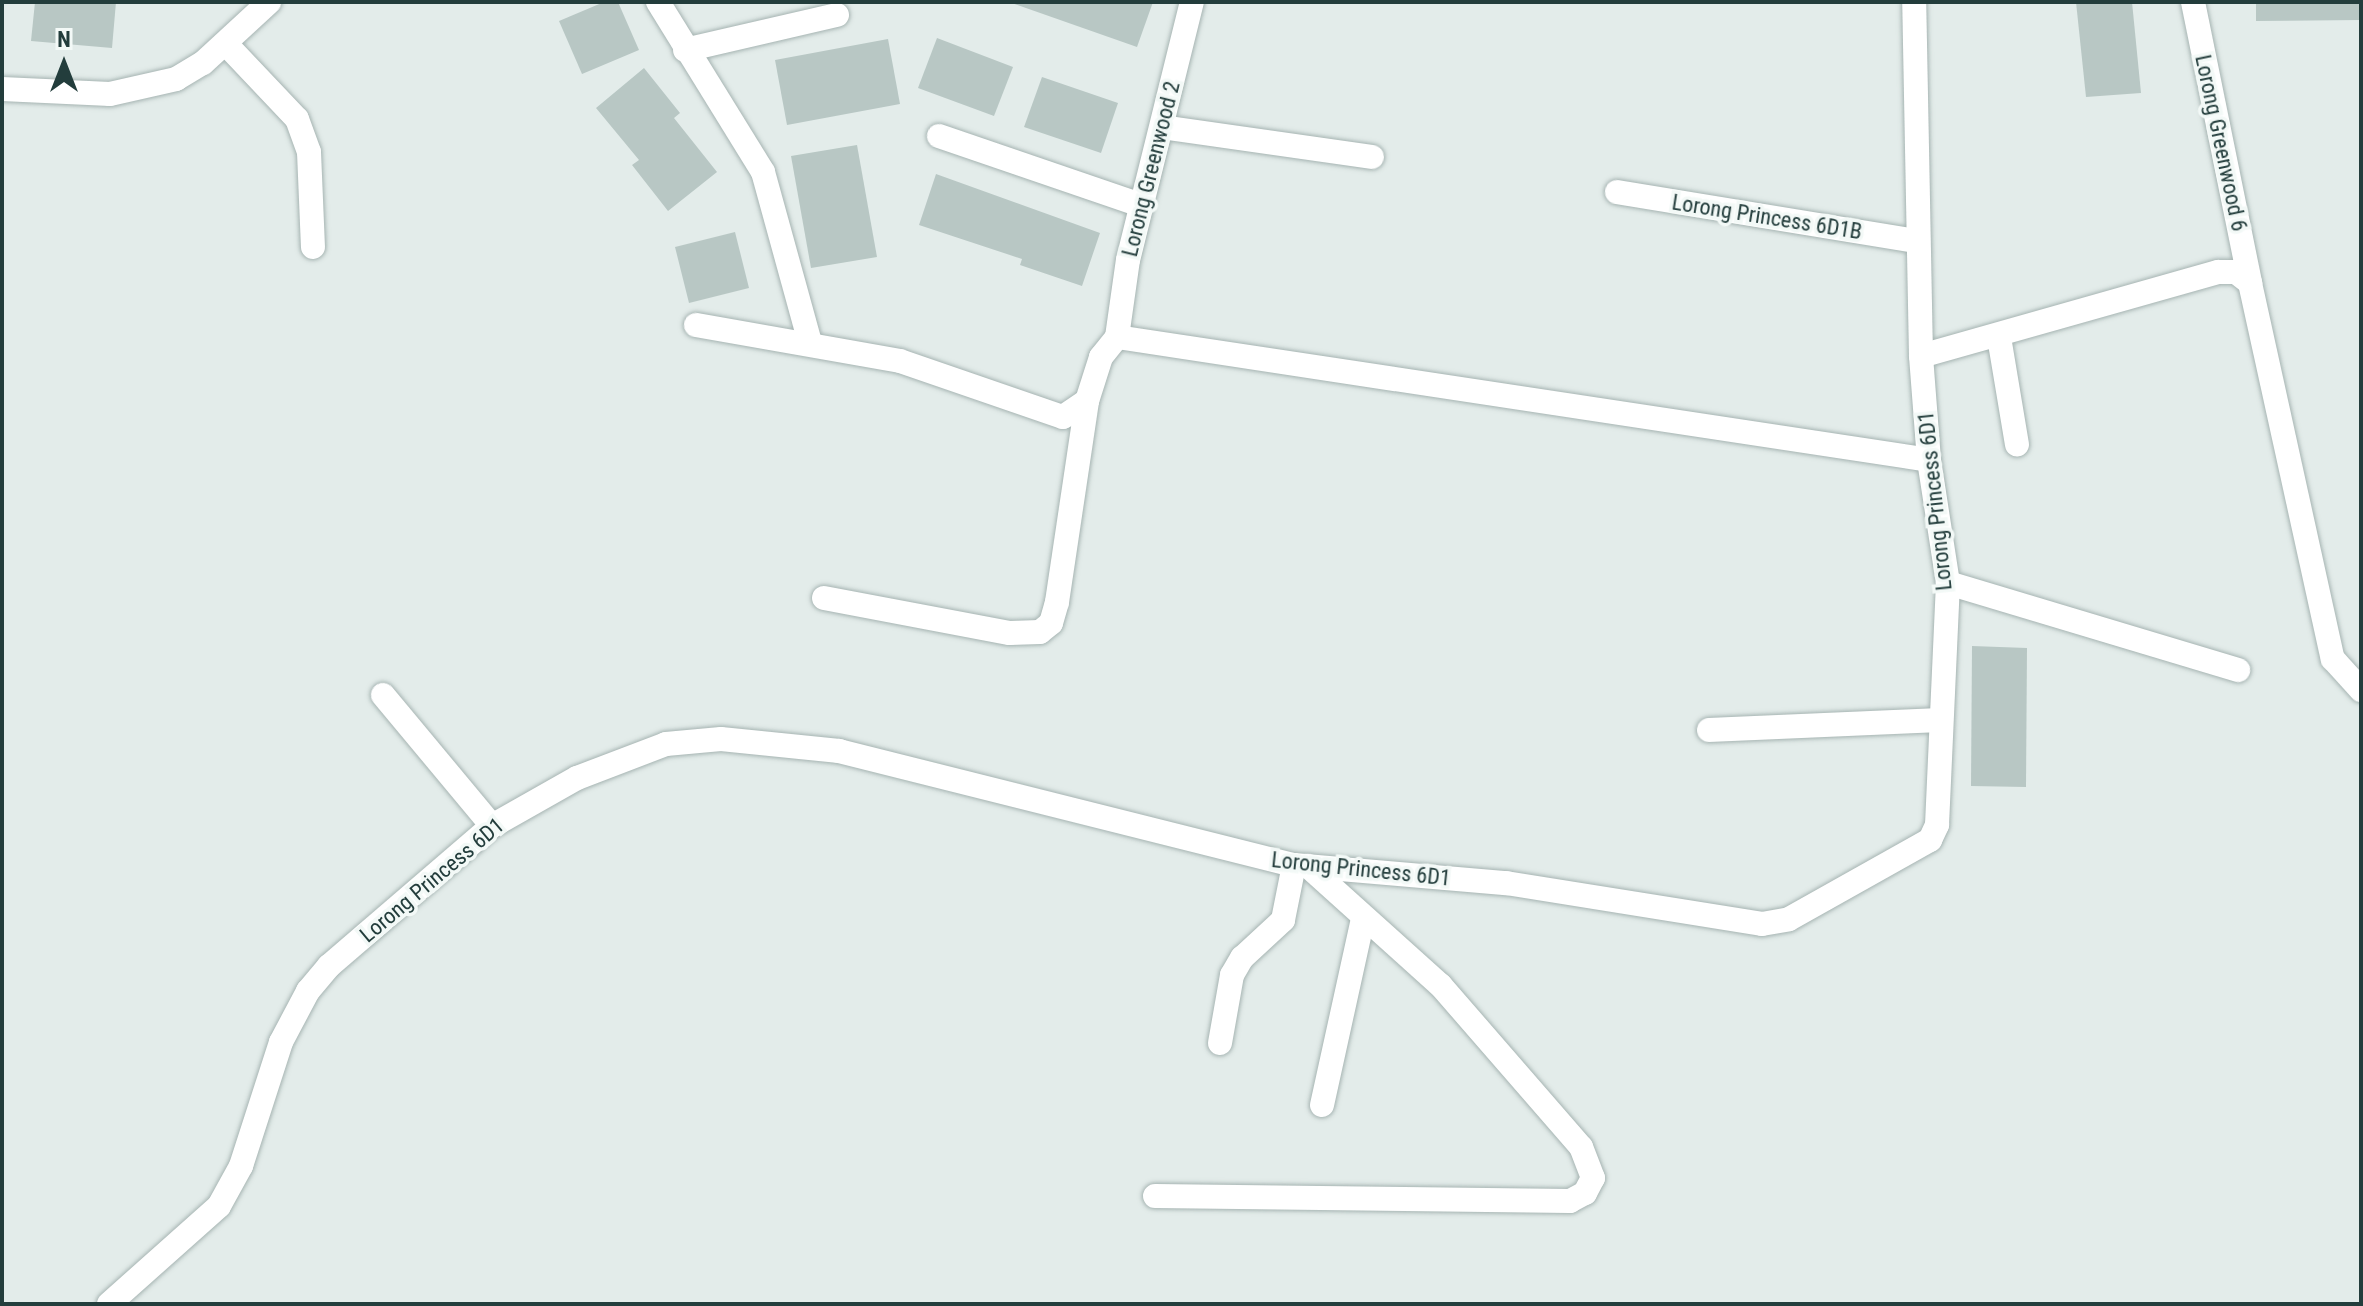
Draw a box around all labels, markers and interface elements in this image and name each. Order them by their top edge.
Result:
north arrow [24,24,104,104]
text: N [57,27,71,52]
street label: Lorong Greenwood 6 [2189,52,2253,234]
street label: Lorong Greenwood 2 [1116,79,1186,259]
street label: Lorong Princess 6D1B [1670,189,1864,245]
street label: Lorong Princess 6D1 [1912,410,1958,592]
street label: Lorong Princess 6D1 [355,812,509,948]
street label: Lorong Princess 6D1 [1270,846,1452,892]

